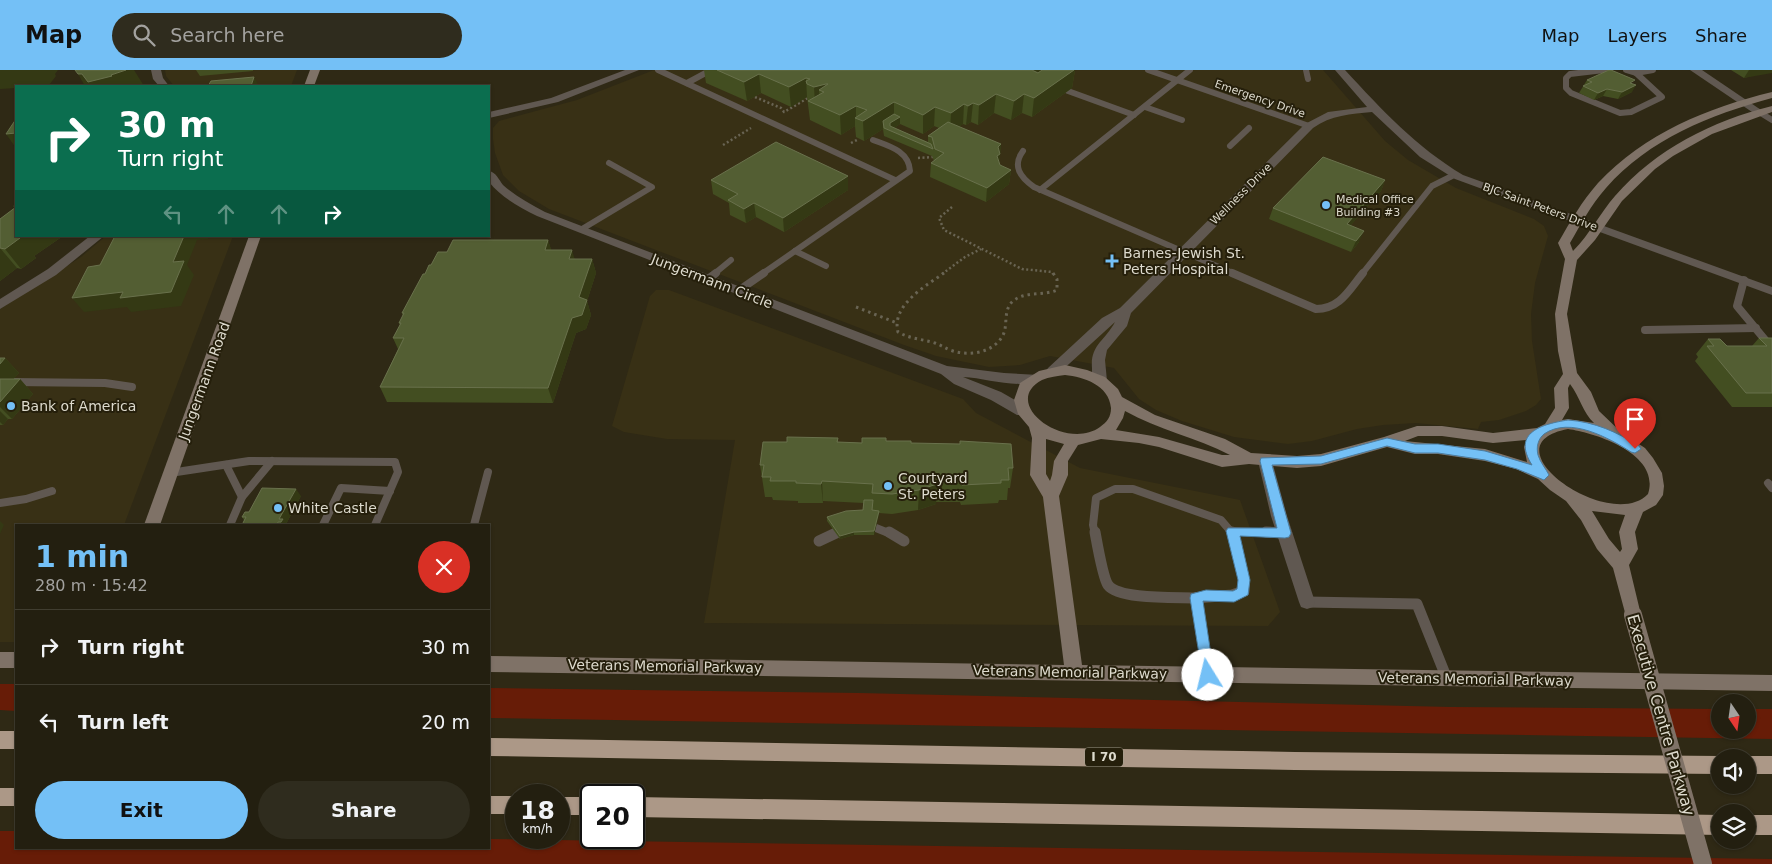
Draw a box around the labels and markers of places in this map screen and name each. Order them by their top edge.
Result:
place label: Medical Office Building #3 [1336,193,1414,219]
marker: Medical Office Building #3 [1320,199,1332,211]
place label: Barnes-Jewish St. Peters Hospital [1123,245,1245,277]
marker: Barnes-Jewish St. Peters Hospital [1105,254,1119,268]
place label: Bank of America [21,398,136,414]
pin [1614,398,1656,449]
marker: Bank of America [5,400,17,412]
place label: Courtyard St. Peters [898,470,968,502]
marker: Courtyard St. Peters [882,480,894,492]
place label: White Castle [288,500,377,516]
marker: White Castle [272,502,284,514]

